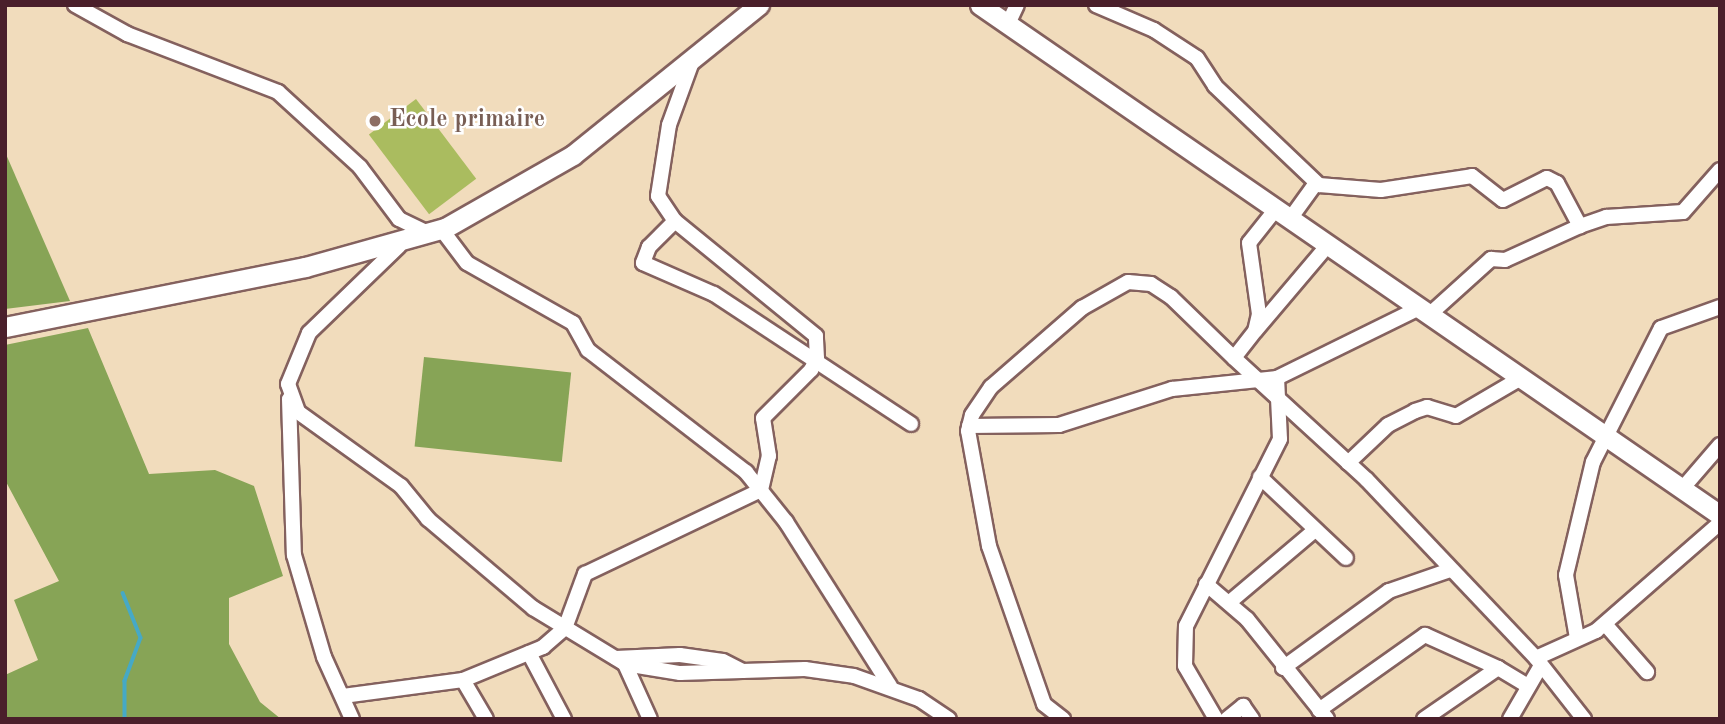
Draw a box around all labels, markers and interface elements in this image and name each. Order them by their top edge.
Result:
place label: Ecole primaire [389,107,545,135]
marker: Ecole primaire [367,113,383,129]

